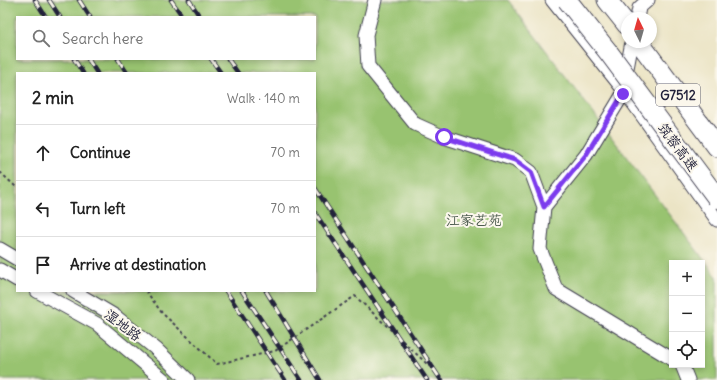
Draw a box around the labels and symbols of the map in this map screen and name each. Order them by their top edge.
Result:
north arrow [621,12,657,48]
road number: G7512 [656,84,700,106]
route end [614,85,632,103]
street label: 筑蓉高速 [654,119,702,175]
route start [435,128,453,146]
park label: 江家艺苑 [446,211,502,229]
street label: 湿地路 [101,305,145,345]

